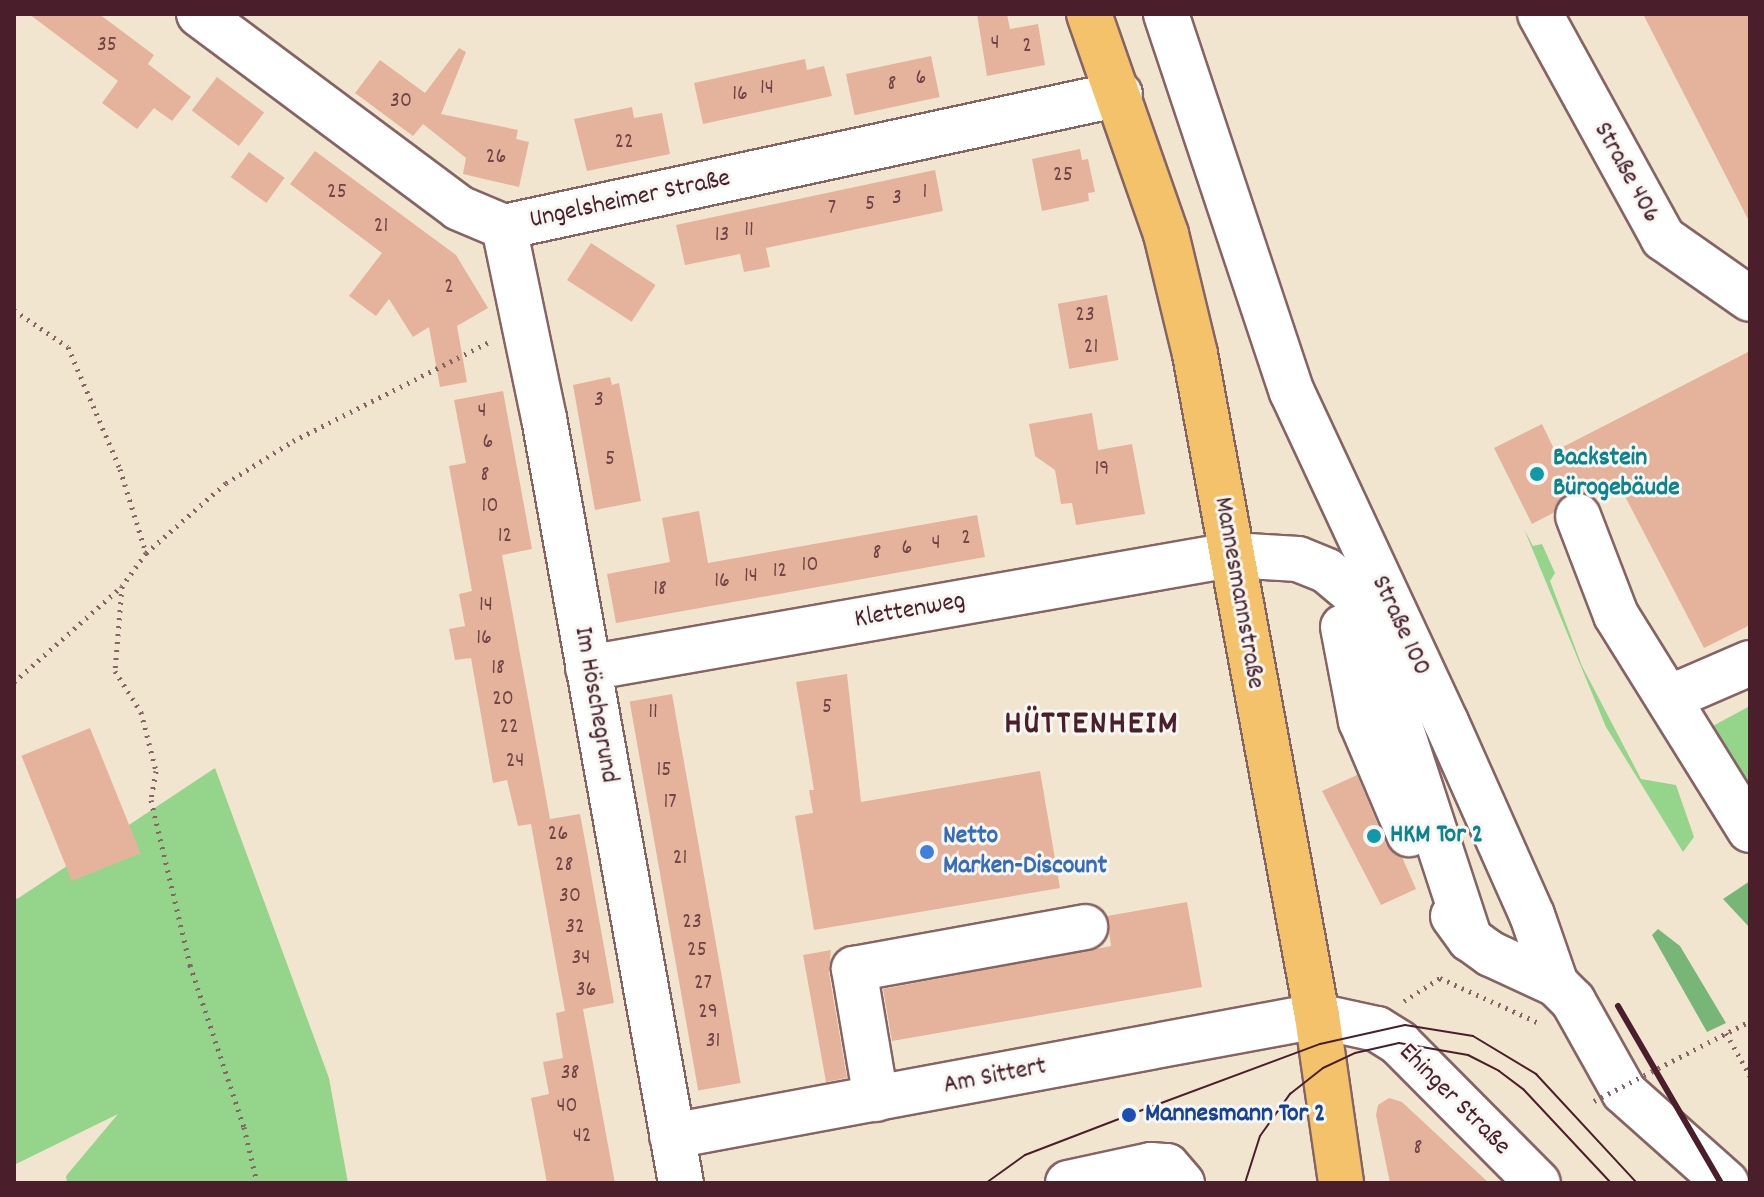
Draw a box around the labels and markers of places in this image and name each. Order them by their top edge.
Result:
place label: Backstein Bürogebäude [1553,443,1680,504]
marker: Backstein Bürogebäude [1528,465,1546,483]
place label: HKM Tor 2 [1390,820,1483,852]
place label: Netto Marken-Discount [943,821,1107,882]
marker: HKM Tor 2 [1365,827,1383,845]
marker: Netto Marken-Discount [918,843,936,861]
place label: Mannesmann Tor 2 [1145,1099,1325,1131]
marker: Mannesmann Tor 2 [1120,1106,1138,1124]

